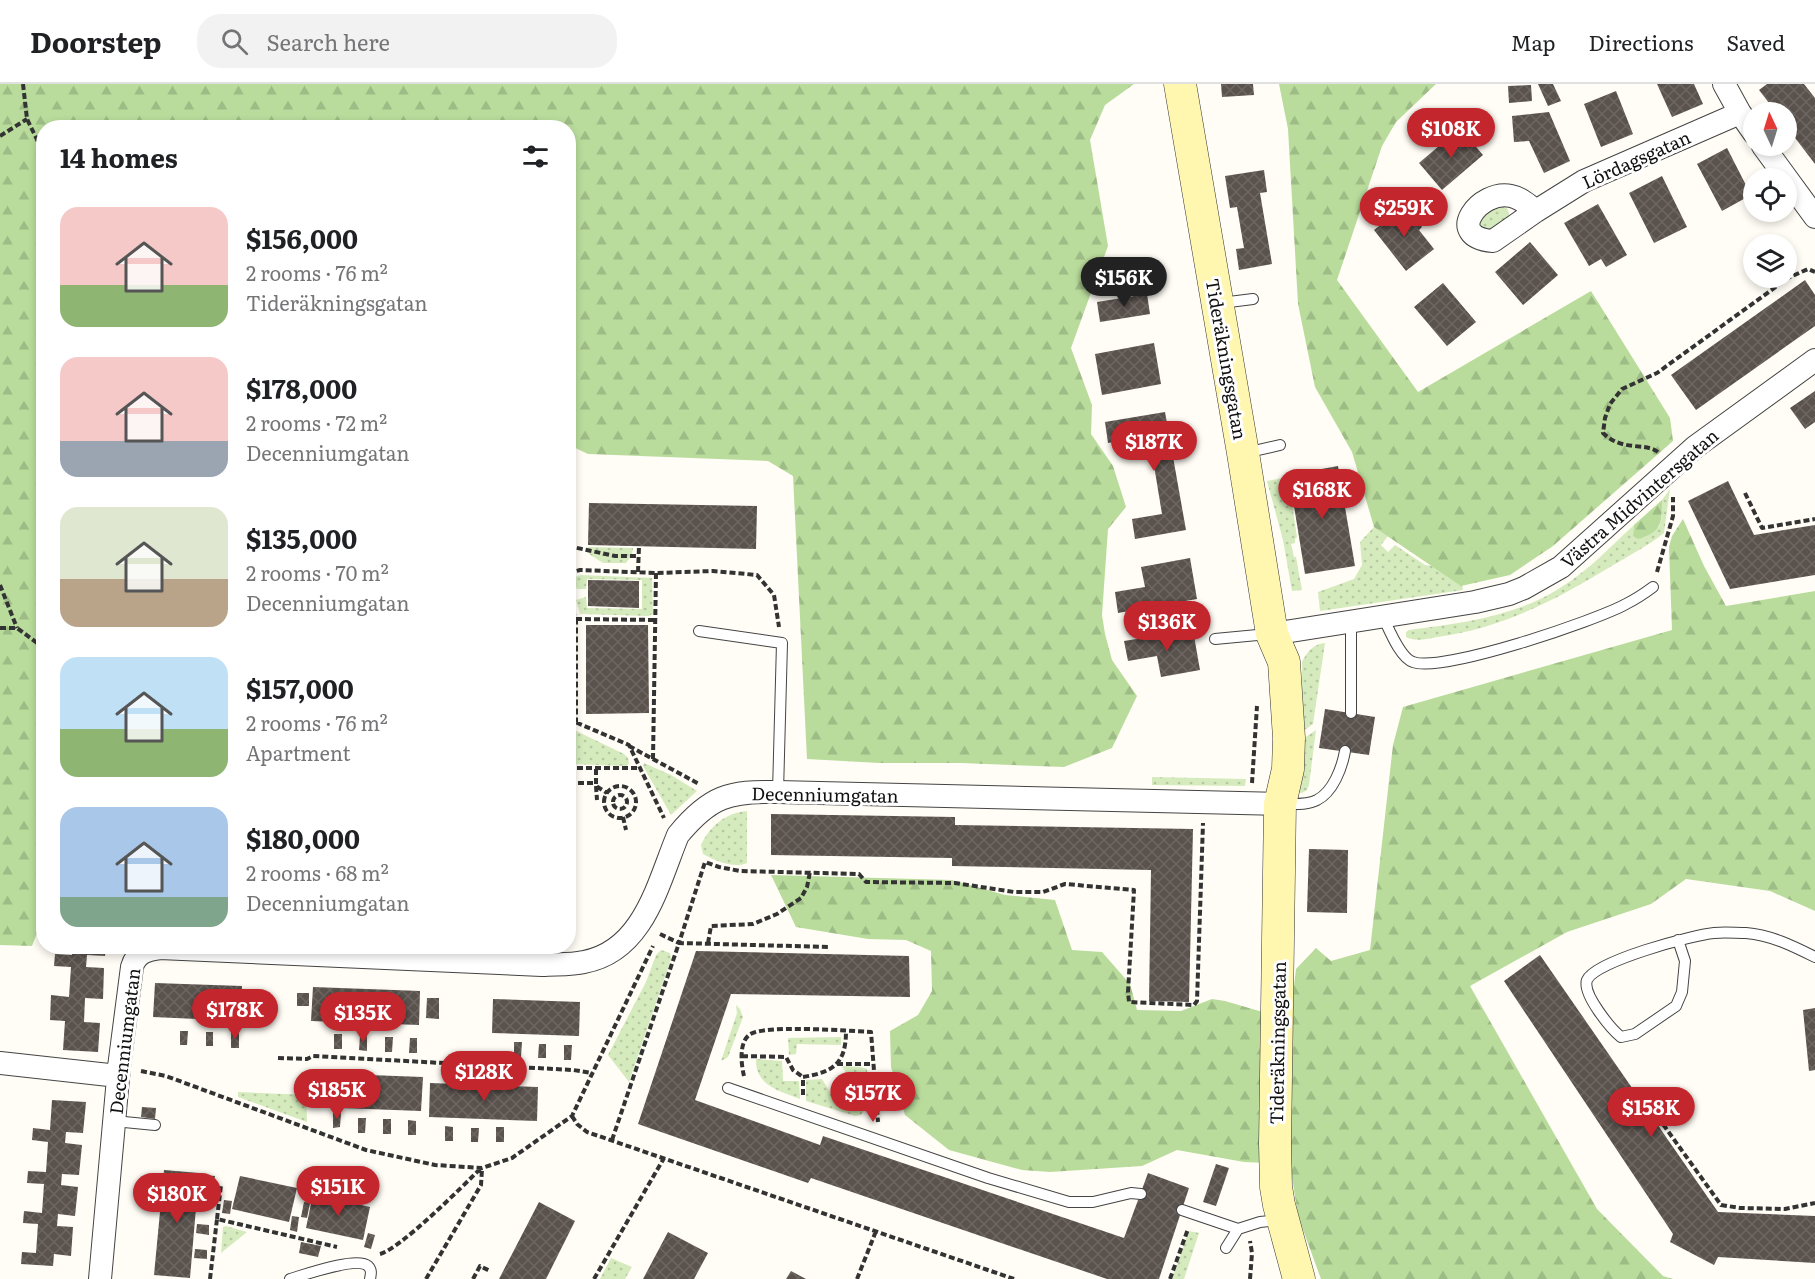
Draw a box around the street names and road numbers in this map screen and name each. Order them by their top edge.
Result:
street label: Lördagsgatan [1577,123,1695,195]
street label: Tideräkningsgatan [1200,276,1254,442]
street label: Västra Midvintersgatan [1554,422,1724,574]
street label: Decenniumgatan [751,779,899,809]
street label: Tideräkningsgatan [1262,961,1292,1125]
street label: Decenniumgatan [102,966,146,1116]

